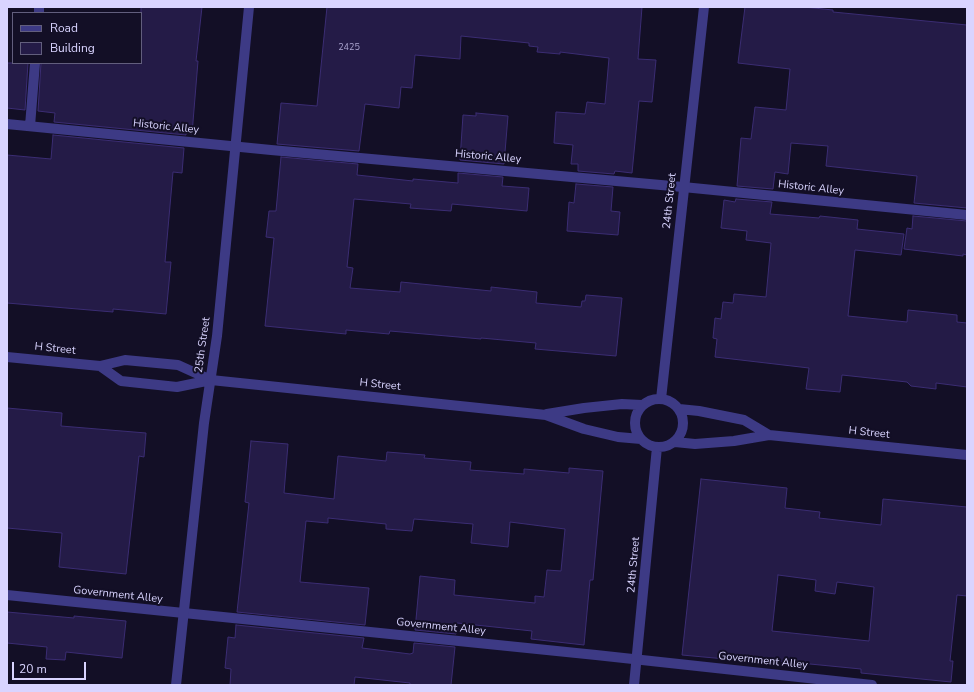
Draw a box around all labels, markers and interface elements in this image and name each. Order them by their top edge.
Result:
legend [12,12,142,64]
text: Road [50,20,78,36]
text: Building [50,40,95,56]
house number: 2425 [338,43,360,53]
street label: Historic Alley [132,117,200,137]
street label: Historic Alley [454,148,522,166]
street label: 24th Street [661,172,679,230]
street label: Historic Alley [777,178,845,198]
street label: 25th Street [193,316,213,374]
street label: H Street [34,340,76,358]
street label: H Street [359,376,401,394]
street label: H Street [848,424,890,442]
street label: 24th Street [625,536,643,594]
street label: Government Alley [73,584,163,606]
street label: Government Alley [396,616,486,638]
street label: Government Alley [718,650,808,672]
scale bar [14,654,88,680]
text: 20 m [19,661,47,677]

